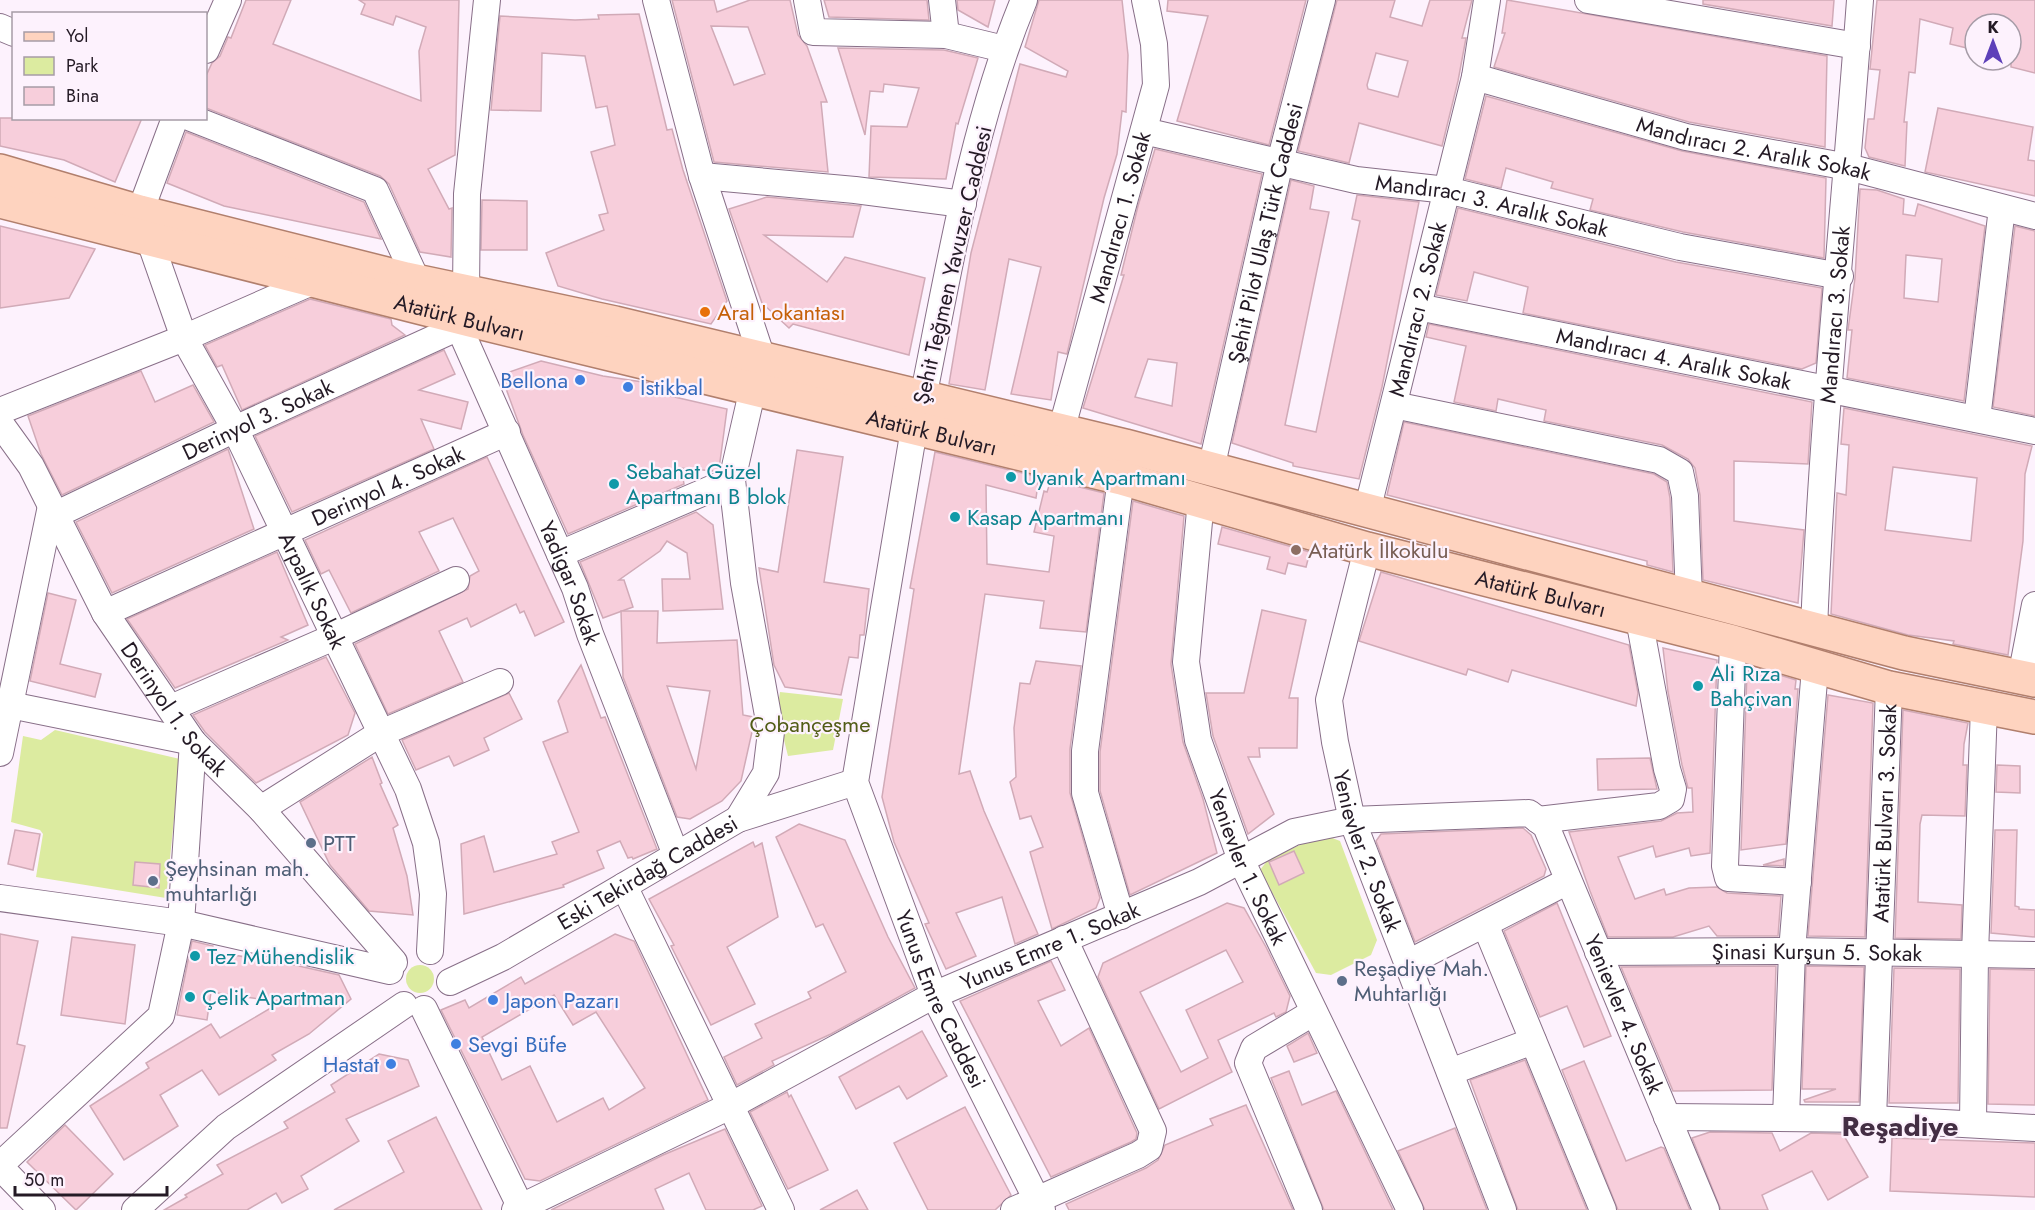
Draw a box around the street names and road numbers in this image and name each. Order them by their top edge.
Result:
street label: Şehit Pilot Ulaş Türk Caddesi [1219,99,1311,366]
street label: Mandıracı 2. Aralık Sokak [1633,108,1875,188]
street label: Şehit Teğmen Yavuzer Caddesi [904,123,1000,407]
street label: Mandıracı 1. Sokak [1081,127,1159,306]
street label: Mandıracı 3. Aralık Sokak [1374,166,1612,245]
street label: Mandıracı 2. Sokak [1380,218,1454,400]
street label: Mandıracı 3. Sokak [1811,224,1858,405]
street label: Atatürk Bulvarı [391,285,528,349]
street label: Mandıracı 4. Aralık Sokak [1554,319,1795,398]
street label: Derinyol 3. Sokak [177,370,338,468]
street label: Atatürk Bulvarı [863,401,1000,463]
street label: Derinyol 4. Sokak [306,437,469,534]
street label: Yadigar Sokak [531,516,609,650]
street label: Arpalık Sokak [271,526,354,654]
street label: Atatürk Bulvarı [1472,561,1609,625]
street label: Derinyol 1. Sokak [113,635,235,784]
street label: Atatürk Bulvarı 3. Sokak [1864,703,1904,923]
street label: Yenievler 2. Sokak [1326,767,1410,937]
street label: Yenievler 1. Sokak [1201,784,1296,951]
street label: Eski Tekirdağ Caddesi [551,807,744,938]
street label: Yunus Emre 1. Sokak [955,893,1145,998]
street label: Yunus Emre Caddesi [888,905,994,1094]
street label: Yenievler 4. Sokak [1577,929,1672,1099]
street label: Şinasi Kurşun 5. Sokak [1712,935,1923,969]

